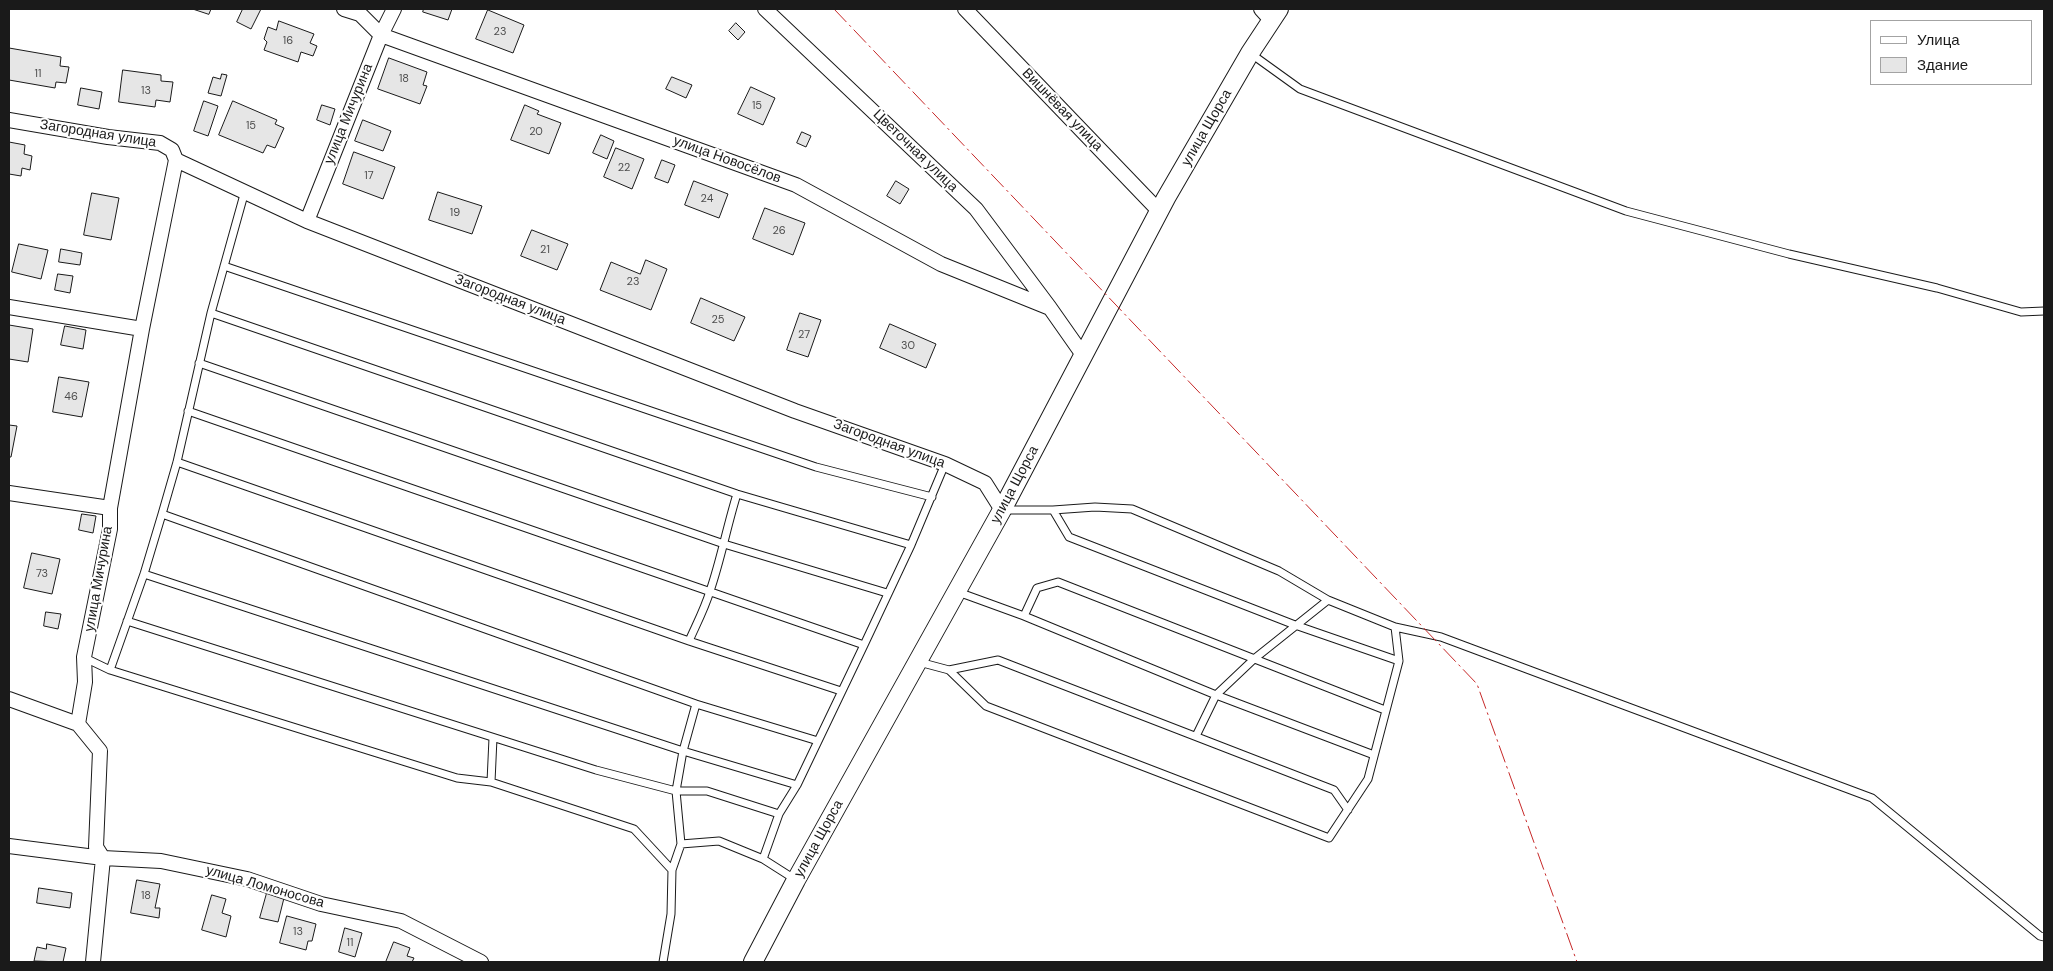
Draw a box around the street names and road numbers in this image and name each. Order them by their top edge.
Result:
street label: улица Мичурина [321,61,377,167]
street label: Вишнёвая улица [1018,65,1106,155]
street label: улица Щорса [1178,87,1236,169]
street label: Цветочная улица [869,106,961,196]
street label: Загородная улица [39,117,157,151]
street label: улица Новосёлов [671,133,783,187]
street label: Загородная улица [452,271,568,329]
street label: Загородная улица [831,416,947,472]
street label: улица Щорса [987,443,1043,527]
street label: улица Мичурина [81,525,117,633]
street label: улица Щорса [791,797,847,881]
street label: улица Ломоносова [204,862,326,912]

